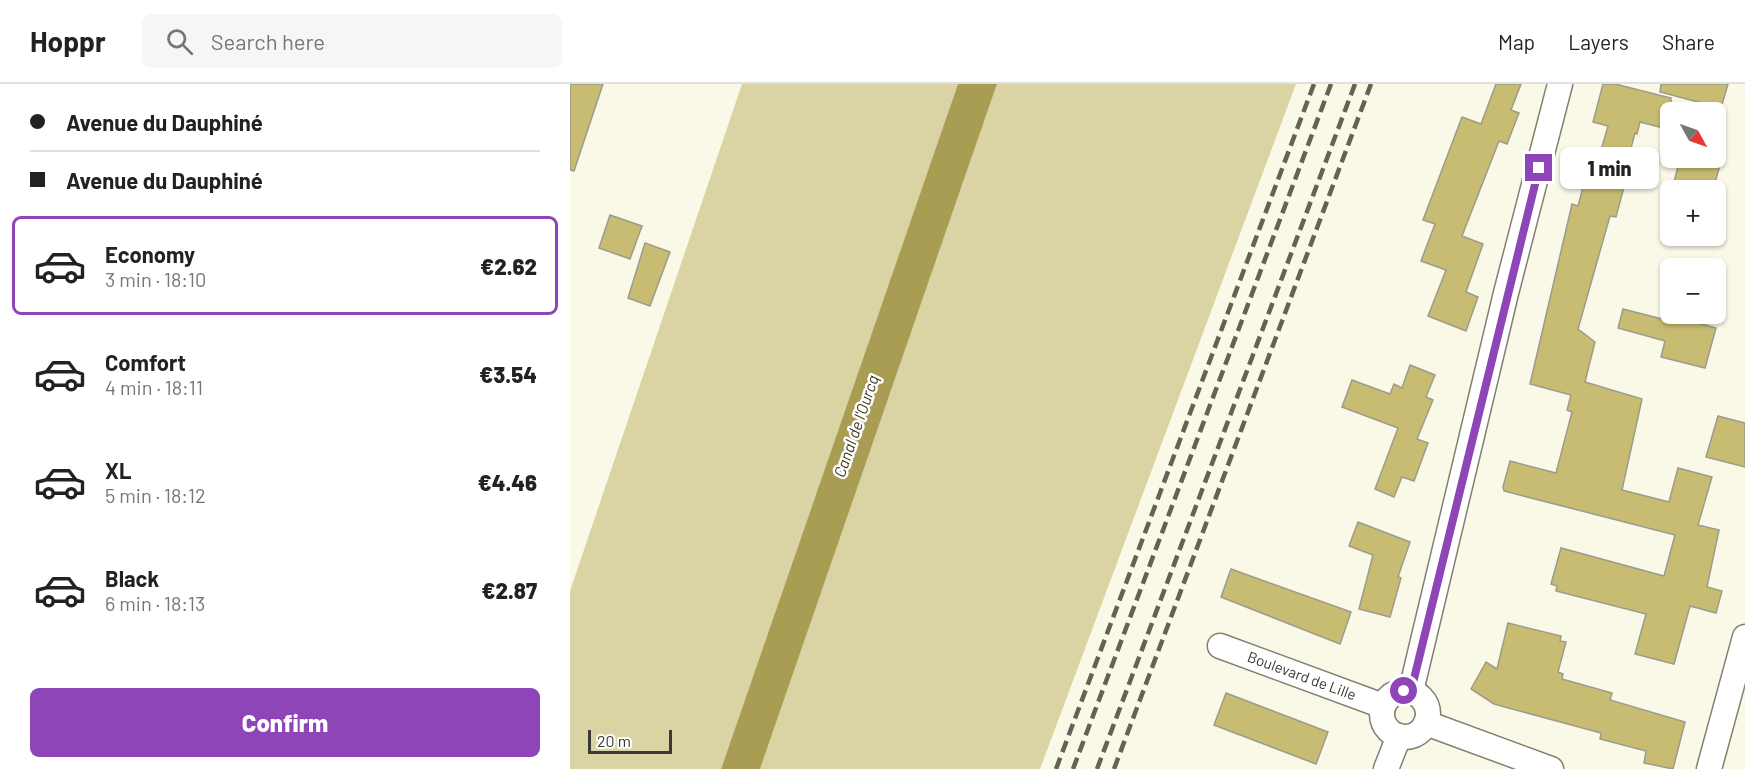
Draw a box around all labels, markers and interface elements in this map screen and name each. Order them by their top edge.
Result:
search box [142,14,562,68]
text: Hoppr [30,24,106,58]
icon: search [163,25,196,58]
text: Search here [211,28,325,54]
text: Map [1498,29,1535,54]
text: Layers [1568,29,1629,54]
text: Share [1662,29,1715,54]
north arrow [1660,102,1726,168]
map controls [1660,102,1726,324]
text: Avenue du Dauphiné [66,109,263,135]
callout: 1 min [1560,147,1659,189]
route end [1525,154,1552,181]
text: 1 min [1588,156,1631,180]
text: Avenue du Dauphiné [66,167,263,193]
button: + [1660,180,1726,246]
icon: car [33,239,87,293]
text: Economy [105,241,195,267]
text: €2.62 [480,253,537,279]
button: − [1660,258,1726,324]
text: 3 min · 18:10 [105,267,206,291]
icon: car [33,347,87,401]
text: Comfort [105,349,186,375]
text: €3.54 [479,361,537,387]
water label: Canal de l'Ourcq [829,372,882,479]
text: 4 min · 18:11 [105,375,203,399]
icon: car [33,455,87,509]
text: XL [105,457,131,483]
text: €4.46 [478,469,537,495]
text: 5 min · 18:12 [105,483,206,507]
icon: car [33,563,87,617]
text: Black [105,565,159,591]
text: €2.87 [482,577,537,603]
text: 6 min · 18:13 [105,591,205,615]
street label: Boulevard de Lille [1245,647,1359,703]
route start [1390,677,1417,704]
button: Confirm [30,688,540,757]
scale bar [588,727,672,754]
text: 20 m [597,731,631,750]

